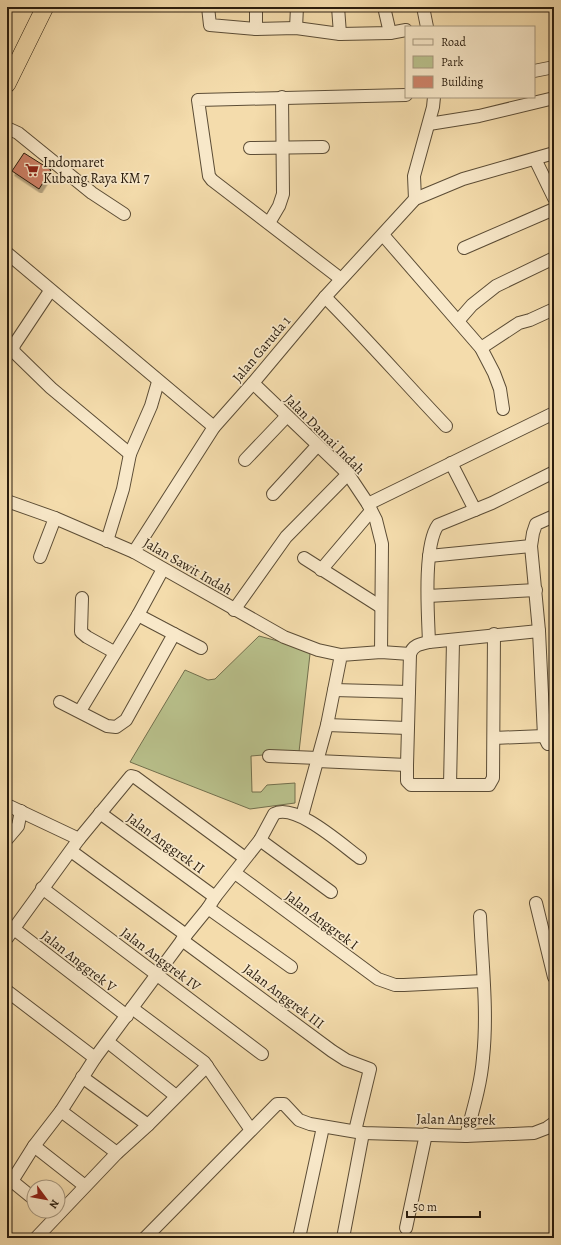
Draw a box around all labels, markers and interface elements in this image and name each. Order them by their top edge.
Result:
legend [405,26,535,98]
text: Road [441,34,467,50]
text: Park [441,54,464,70]
text: Building [441,74,483,90]
place label: Indomaret Kubang Raya KM 7 [43,153,149,188]
supermarket icon: Indomaret Kubang Raya KM 7 [24,162,40,178]
street label: Jalan Garuda 1 [228,312,295,387]
street label: Jalan Damai Indah [280,390,369,479]
street label: Jalan Sawit Indah [140,533,236,600]
street label: Jalan Anggrek II [123,809,209,878]
street label: Jalan Anggrek I [281,887,362,954]
street label: Jalan Anggrek IV [117,923,205,996]
street label: Jalan Anggrek V [37,926,121,997]
street label: Jalan Anggrek III [239,960,328,1033]
street label: Jalan Anggrek [416,1109,496,1130]
north arrow [26,1179,66,1219]
scale bar [407,1193,480,1219]
text: N [46,1197,63,1211]
text: 50 m [413,1199,437,1215]

